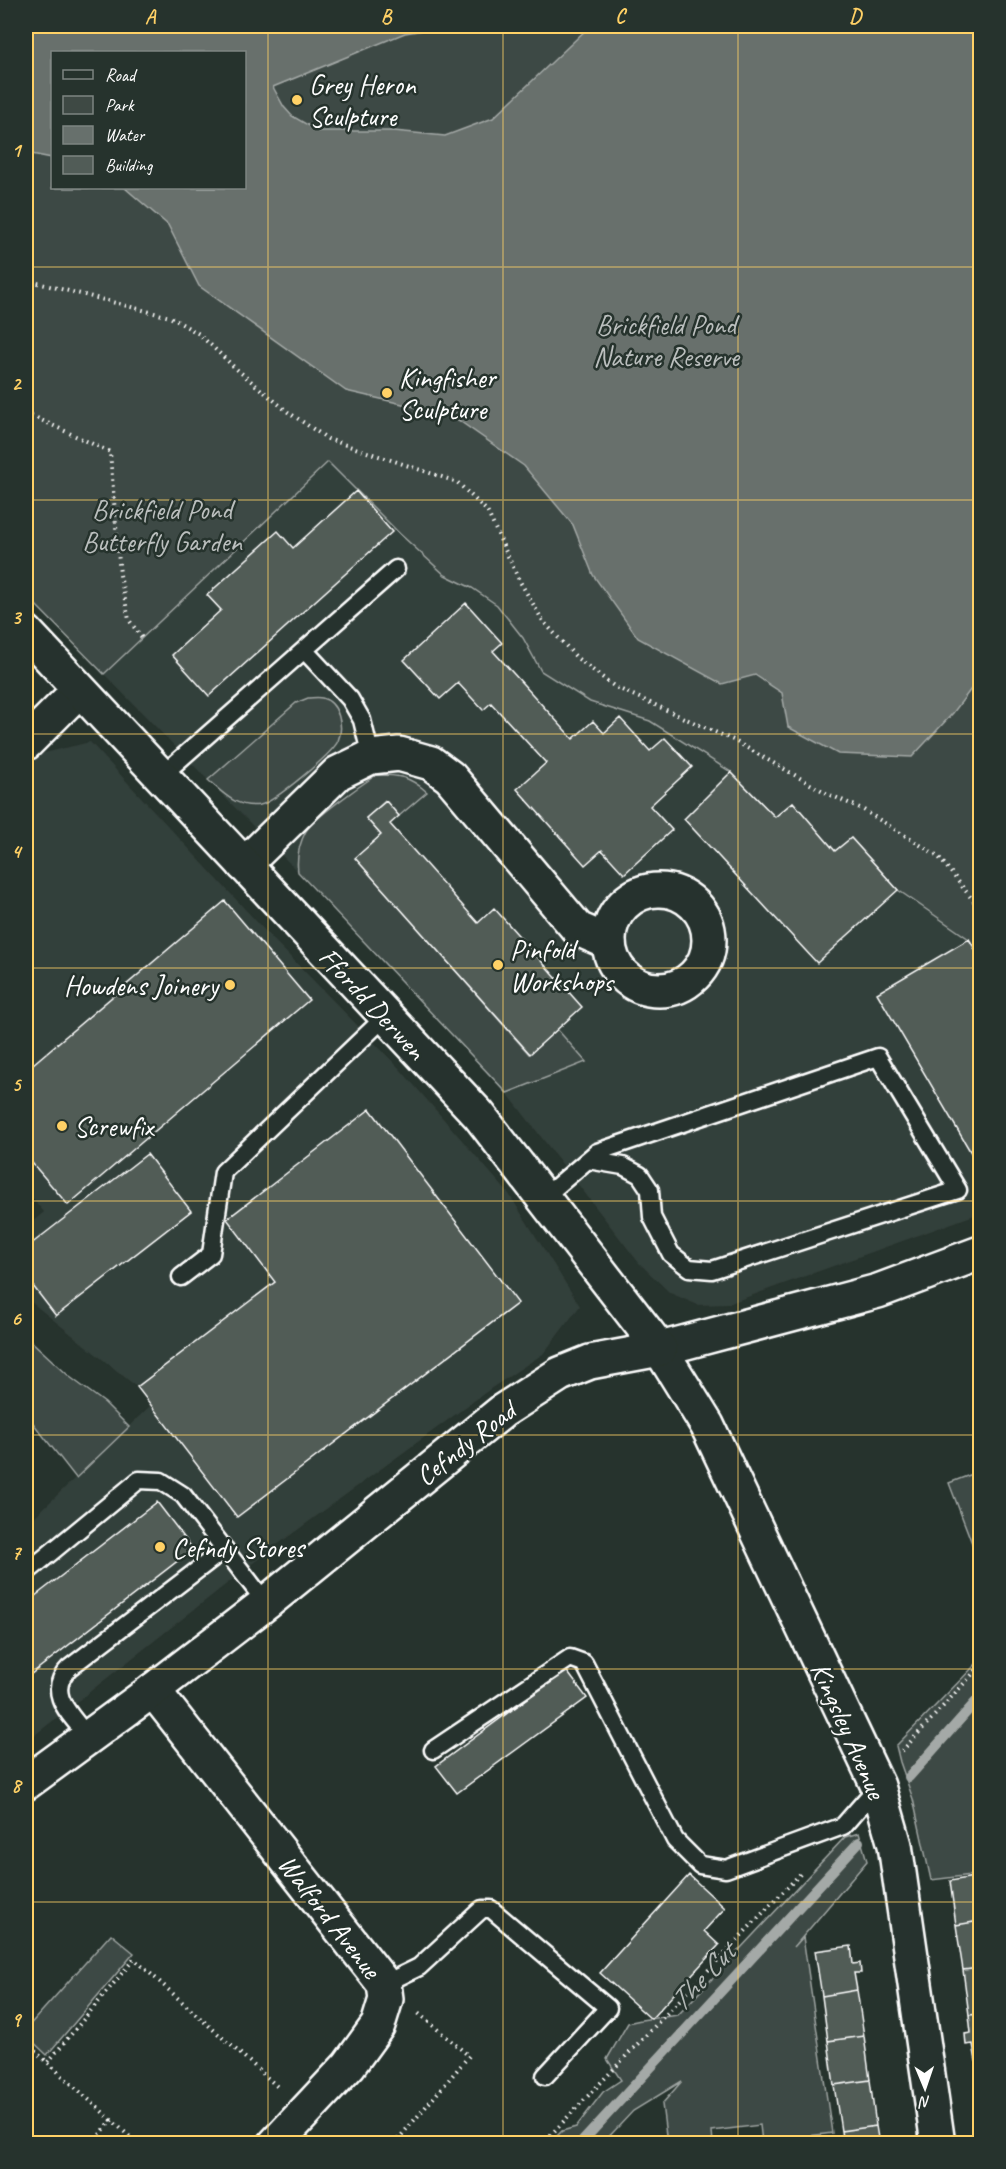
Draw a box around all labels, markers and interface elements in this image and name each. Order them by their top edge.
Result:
text: A [145,4,157,29]
text: B [381,4,393,29]
text: C [615,4,627,29]
text: D [849,4,863,29]
legend [51,51,246,189]
text: Road [105,64,138,86]
place label: Grey Heron Sculpture [309,67,417,134]
marker: Grey Heron Sculpture [290,93,304,107]
text: Park [105,94,135,116]
text: Water [105,124,146,146]
text: 1 [12,138,23,163]
text: Building [105,154,154,176]
park label: Brickfield Pond Nature Reserve [593,307,741,374]
place label: Kingfisher Sculpture [399,360,497,427]
text: 2 [12,371,23,396]
marker: Kingfisher Sculpture [380,386,394,400]
park label: Brickfield Pond Butterfly Garden [82,492,243,559]
text: 3 [12,605,23,630]
text: 4 [12,839,24,864]
place label: Pinfold Workshops [510,932,615,999]
street label: Ffordd Derwen [312,940,435,1068]
marker: Pinfold Workshops [491,958,505,972]
place label: Howdens Joinery [64,968,220,1003]
marker: Howdens Joinery [223,978,237,992]
text: 5 [12,1072,23,1097]
place label: Screwfix [74,1109,155,1144]
marker: Screwfix [55,1119,69,1133]
text: 6 [11,1306,22,1331]
street label: Cefndy Road [408,1391,525,1493]
place label: Cefndy Stores [172,1530,306,1565]
text: 7 [12,1540,23,1565]
marker: Cefndy Stores [153,1540,167,1554]
street label: Kingsley Avenue [803,1656,895,1806]
text: 8 [12,1773,24,1798]
street label: Walford Avenue [270,1847,390,1987]
water label: The Cut [661,1930,748,2019]
text: 9 [12,2007,23,2032]
north arrow [895,2058,955,2118]
text: N [917,2092,931,2112]

